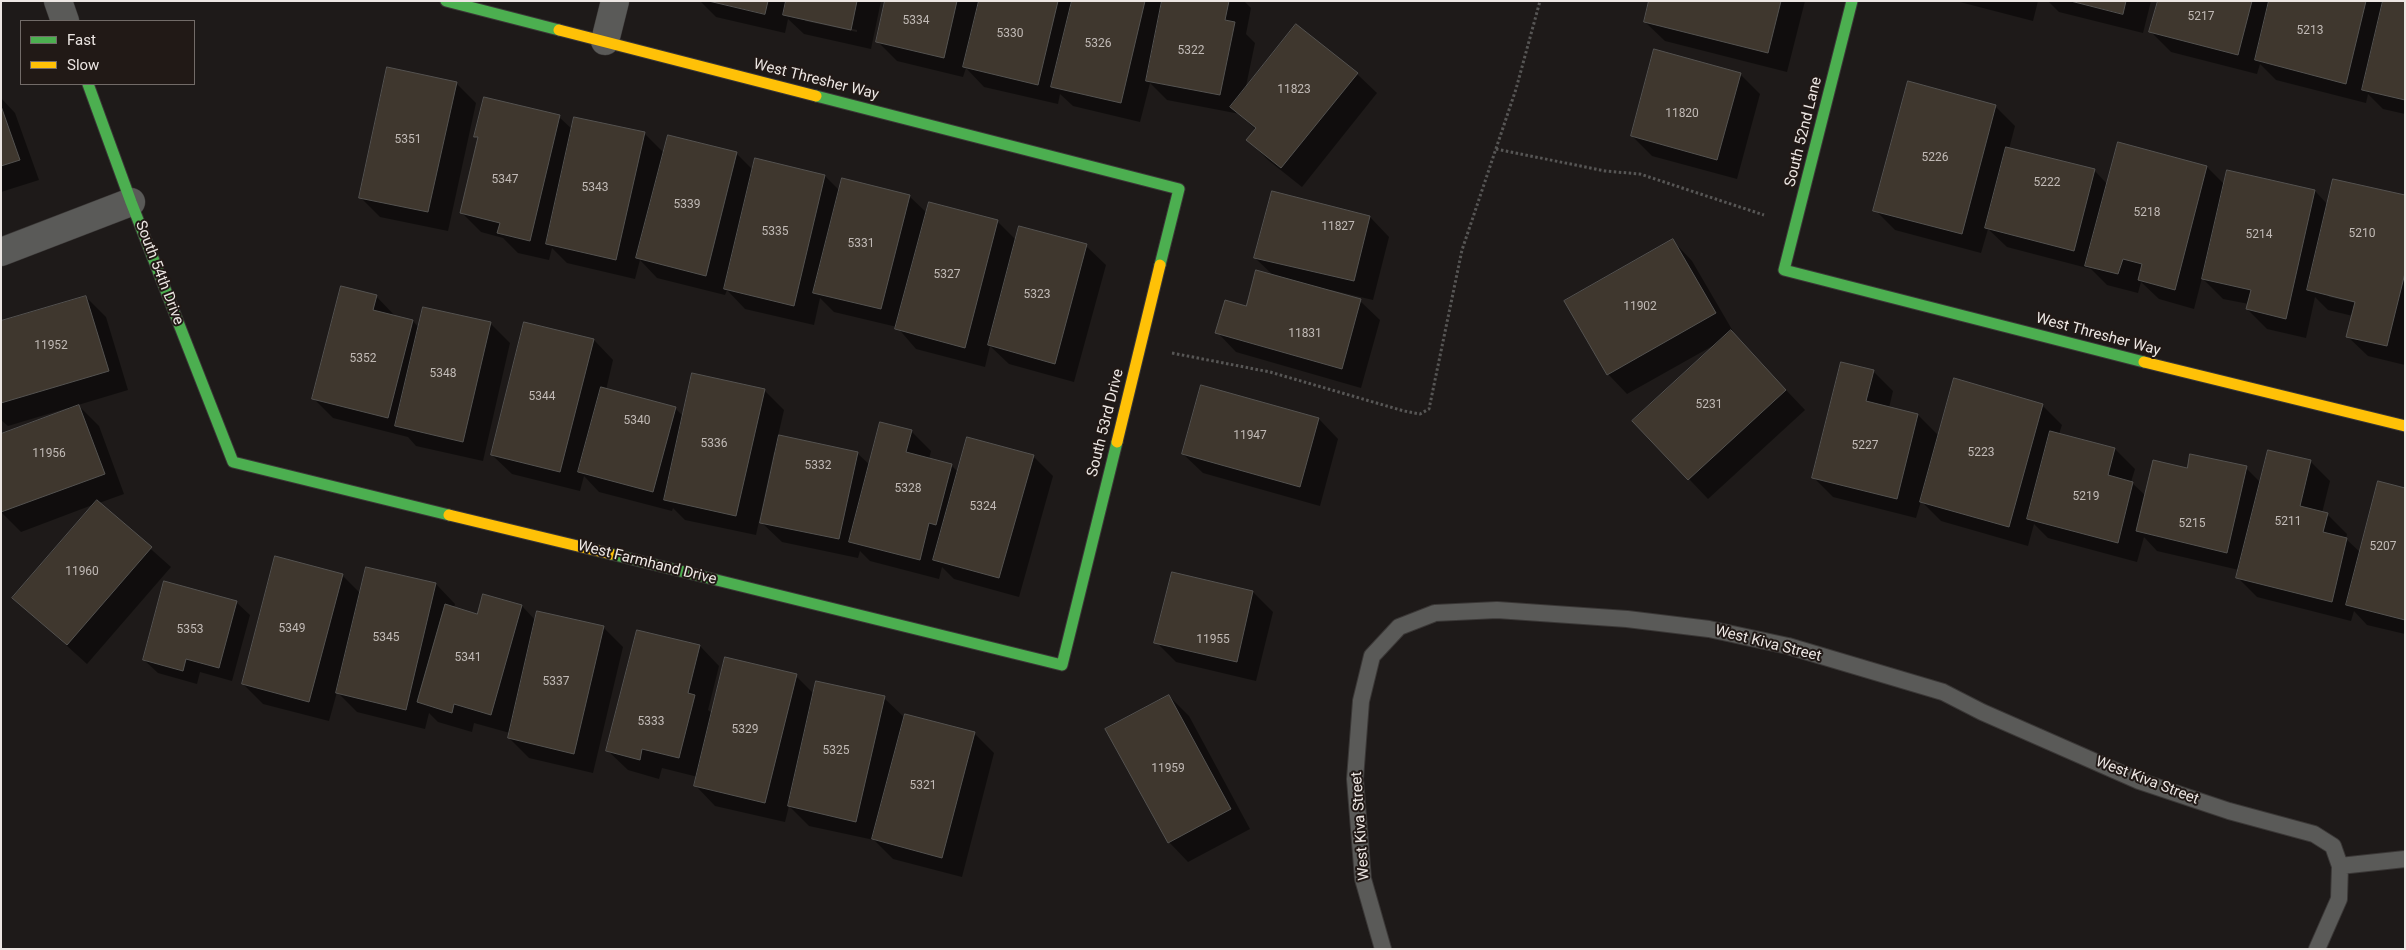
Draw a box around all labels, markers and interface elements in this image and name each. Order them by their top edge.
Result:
house number: 5217 [2188,10,2214,24]
house number: 5334 [903,14,929,28]
legend [20,20,195,85]
house number: 5213 [2297,24,2323,38]
house number: 5330 [997,27,1023,41]
text: Fast [67,31,96,49]
house number: 5326 [1085,37,1111,51]
house number: 5322 [1178,44,1204,58]
text: Slow [67,56,99,74]
street label: West Thresher Way [751,56,881,104]
street label: South 52nd Lane [1782,75,1826,189]
house number: 11823 [1277,83,1311,97]
house number: 11820 [1665,107,1699,121]
house number: 5351 [395,133,421,147]
house number: 5226 [1922,151,1948,165]
house number: 5347 [492,173,518,187]
house number: 5222 [2034,176,2060,190]
house number: 5343 [582,181,608,195]
house number: 5339 [674,198,700,212]
house number: 5218 [2134,206,2160,220]
street label: South 54th Drive [131,218,187,328]
house number: 11827 [1321,220,1355,234]
house number: 5335 [762,225,788,239]
house number: 5210 [2349,227,2375,241]
house number: 5214 [2246,228,2272,242]
house number: 5331 [848,237,874,251]
house number: 5327 [934,268,960,282]
house number: 5323 [1024,288,1050,302]
house number: 11902 [1623,300,1657,314]
street label: West Thresher Way [2034,310,2162,360]
house number: 11831 [1288,327,1322,341]
house number: 11952 [34,339,68,353]
house number: 5352 [350,352,376,366]
house number: 5348 [430,367,456,381]
street label: South 53rd Drive [1084,367,1128,479]
house number: 5344 [529,390,555,404]
house number: 5231 [1696,398,1722,412]
house number: 5340 [624,414,650,428]
house number: 11947 [1233,429,1267,443]
house number: 5336 [701,437,727,451]
house number: 5227 [1852,439,1878,453]
house number: 5223 [1968,446,1994,460]
house number: 11956 [32,447,66,461]
house number: 5332 [805,459,831,473]
house number: 5328 [895,482,921,496]
house number: 5219 [2073,490,2099,504]
house number: 5324 [970,500,996,514]
house number: 5211 [2275,515,2301,529]
house number: 5215 [2179,517,2205,531]
street label: West Farmhand Drive [576,537,718,589]
house number: 5207 [2370,540,2396,554]
house number: 11960 [65,565,99,579]
house number: 5349 [279,622,305,636]
street label: West Kiva Street [1713,622,1823,666]
house number: 5353 [177,623,203,637]
house number: 5345 [373,631,399,645]
house number: 11955 [1196,633,1230,647]
house number: 5341 [455,651,481,665]
house number: 5337 [543,675,569,689]
house number: 5333 [638,715,664,729]
house number: 5329 [732,723,758,737]
house number: 5325 [823,744,849,758]
street label: West Kiva Street [2093,753,2201,809]
house number: 11959 [1151,762,1185,776]
street label: West Kiva Street [1348,771,1374,881]
house number: 5321 [910,779,936,793]

